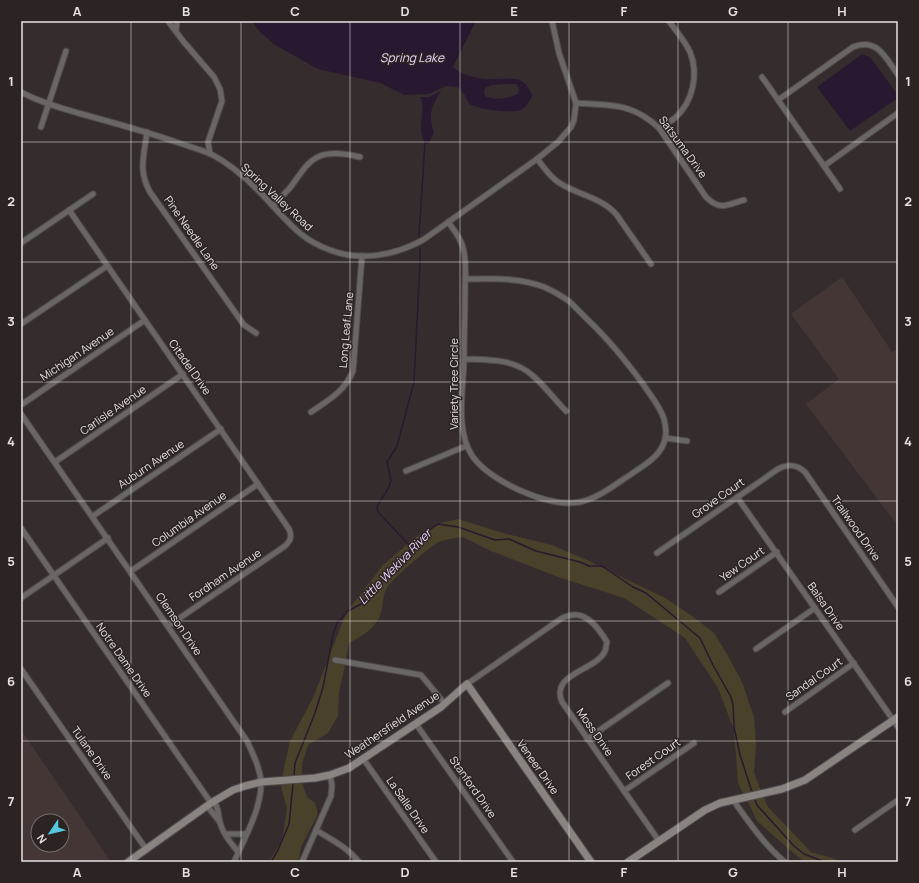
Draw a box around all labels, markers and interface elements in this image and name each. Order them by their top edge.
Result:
text: A [73,2,82,20]
text: B [182,2,190,20]
text: C [290,2,300,20]
text: D [400,2,410,20]
text: E [510,2,518,20]
text: F [621,2,628,20]
text: G [728,2,738,20]
text: H [837,2,847,20]
water label: Spring Lake [380,49,445,66]
text: 1 [8,72,14,90]
text: 1 [905,72,911,90]
street label: Satsuma Drive [656,113,711,181]
street label: Spring Valley Road [238,159,316,234]
text: 2 [7,192,15,210]
text: 2 [904,192,912,210]
street label: Pine Needle Lane [161,193,224,273]
street label: Long Leaf Lane [335,291,356,369]
text: 3 [7,312,15,330]
text: 3 [904,312,912,330]
street label: Michigan Avenue [37,323,117,384]
street label: Citadel Drive [166,336,215,398]
street label: Variety Tree Circle [446,338,461,430]
street label: Carlisle Avenue [77,381,149,438]
text: 4 [7,432,15,450]
text: 4 [904,432,912,450]
street label: Auburn Avenue [115,436,187,491]
street label: Grove Court [688,474,747,521]
street label: Columbia Avenue [148,487,229,550]
street label: Trailwood Drive [828,492,885,564]
water label: Little Wekiva River [354,524,436,608]
street label: Yew Court [716,543,767,584]
street label: Fordham Avenue [186,545,264,604]
text: 5 [7,552,15,570]
text: 5 [904,552,912,570]
street label: Balsa Drive [804,579,849,633]
street label: Clemson Drive [153,589,206,659]
street label: Notre Dame Drive [93,619,156,701]
street label: Sandal Court [782,653,845,704]
text: 6 [7,672,15,690]
text: 6 [904,672,912,690]
street label: Weathersfield Avenue [342,687,442,762]
street label: Moss Drive [573,705,618,759]
street label: Tulane Drive [68,723,117,783]
street label: Forest Court [622,734,683,783]
street label: Veneer Drive [514,736,563,797]
street label: Stanford Drive [447,753,501,821]
street label: La Salle Drive [383,773,434,837]
text: 7 [8,792,15,810]
text: 7 [905,792,912,810]
north arrow [30,813,70,853]
text: N [33,831,50,847]
text: A [73,863,82,881]
text: B [182,863,190,881]
text: C [290,863,300,881]
text: D [400,863,410,881]
text: E [510,863,518,881]
text: F [621,863,628,881]
text: G [728,863,738,881]
text: H [837,863,847,881]

